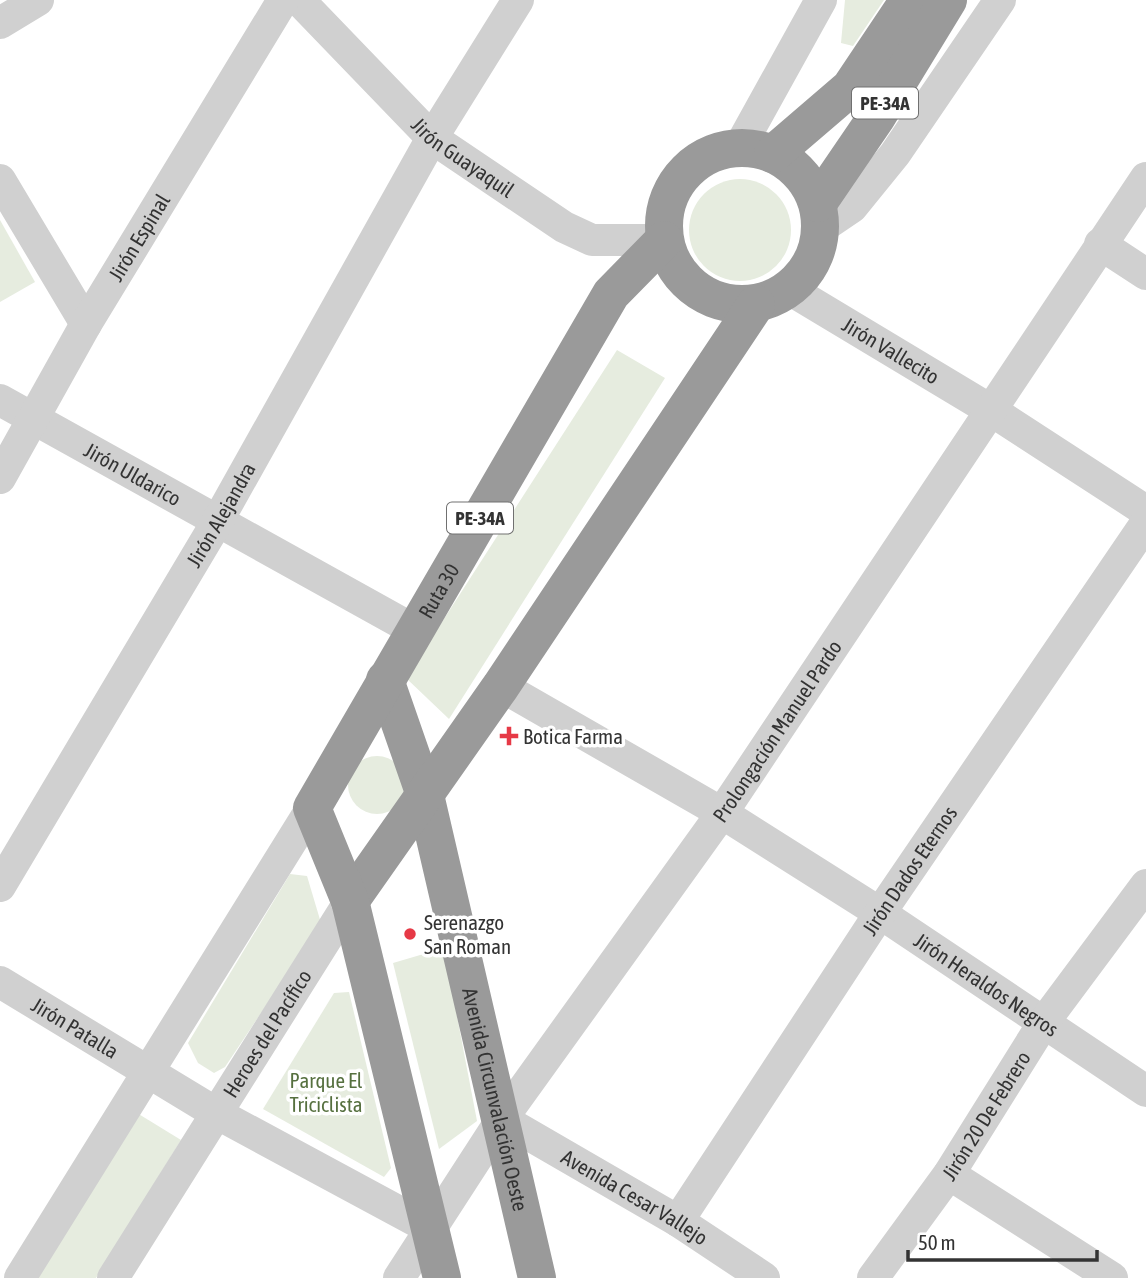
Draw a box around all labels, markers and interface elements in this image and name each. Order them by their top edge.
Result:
road number: PE-34A [852,88,918,118]
street label: Jirón Guayaquil [407,112,519,202]
street label: Jirón Espinal [103,189,175,285]
street label: Jirón Vallecito [838,312,944,389]
street label: Jirón Uldarico [80,437,185,510]
street label: Jirón Alejandra [181,458,260,571]
road number: PE-34A [447,503,513,534]
street label: Ruta 30 [413,559,464,622]
street label: Prolongación Manuel Pardo [707,635,846,827]
place label: Botica Farma [523,724,623,748]
marker: Botica Farma [501,728,517,744]
street label: Jirón Dados Eternos [857,801,961,939]
place label: Serenazgo San Roman [424,910,511,958]
marker: Serenazgo San Roman [402,926,418,942]
street label: Jirón Heraldos Negros [910,928,1063,1041]
street label: Heroes del Pacífico [218,965,316,1102]
street label: Avenida Circunvalación Oeste [458,985,533,1213]
street label: Jirón Patalla [27,992,123,1063]
street label: Jirón 20 De Febrero [937,1047,1035,1185]
park label: Parque El Triciclista [290,1068,363,1116]
street label: Avenida Cesar Vallejo [557,1144,713,1250]
scale bar [908,1218,1097,1262]
text: 50 m [918,1230,956,1254]

